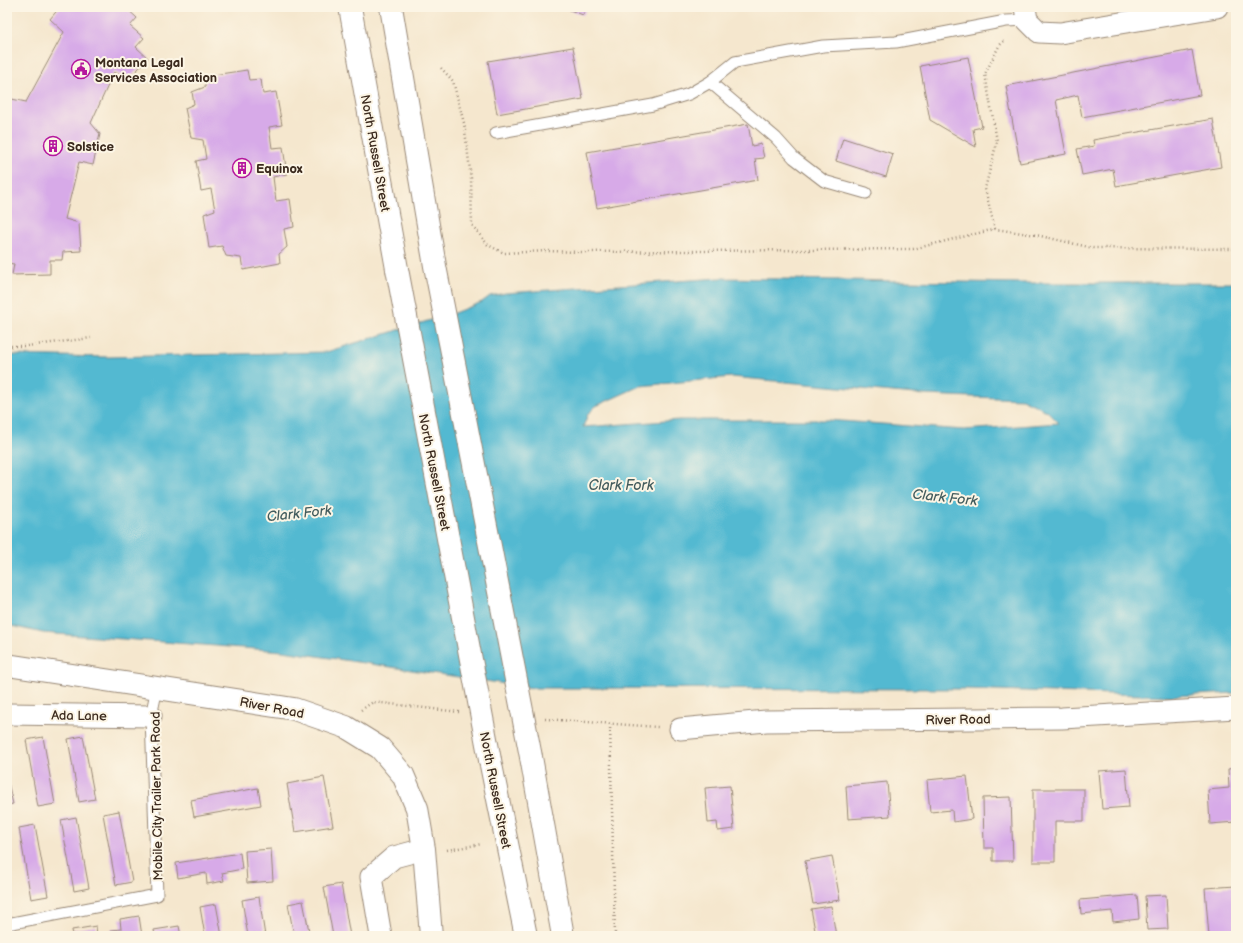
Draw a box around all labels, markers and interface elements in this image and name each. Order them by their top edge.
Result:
place label: Montana Legal Services Association [95,55,217,86]
public building icon: Montana Legal Services Association [70,58,92,80]
street label: North Russell Street [357,93,393,213]
building icon: Solstice [42,135,64,157]
place label: Solstice [67,139,115,155]
building icon: Equinox [231,157,253,179]
place label: Equinox [256,161,303,177]
street label: North Russell Street [415,413,453,532]
water label: Clark Fork [588,477,655,494]
water label: Clark Fork [912,486,979,509]
water label: Clark Fork [266,502,333,525]
street label: River Road [238,694,305,722]
street label: Ada Lane [51,708,107,724]
street label: Mobile City Trailer Park Road [148,711,166,881]
street label: River Road [925,711,991,729]
street label: North Russell Street [476,731,514,850]

